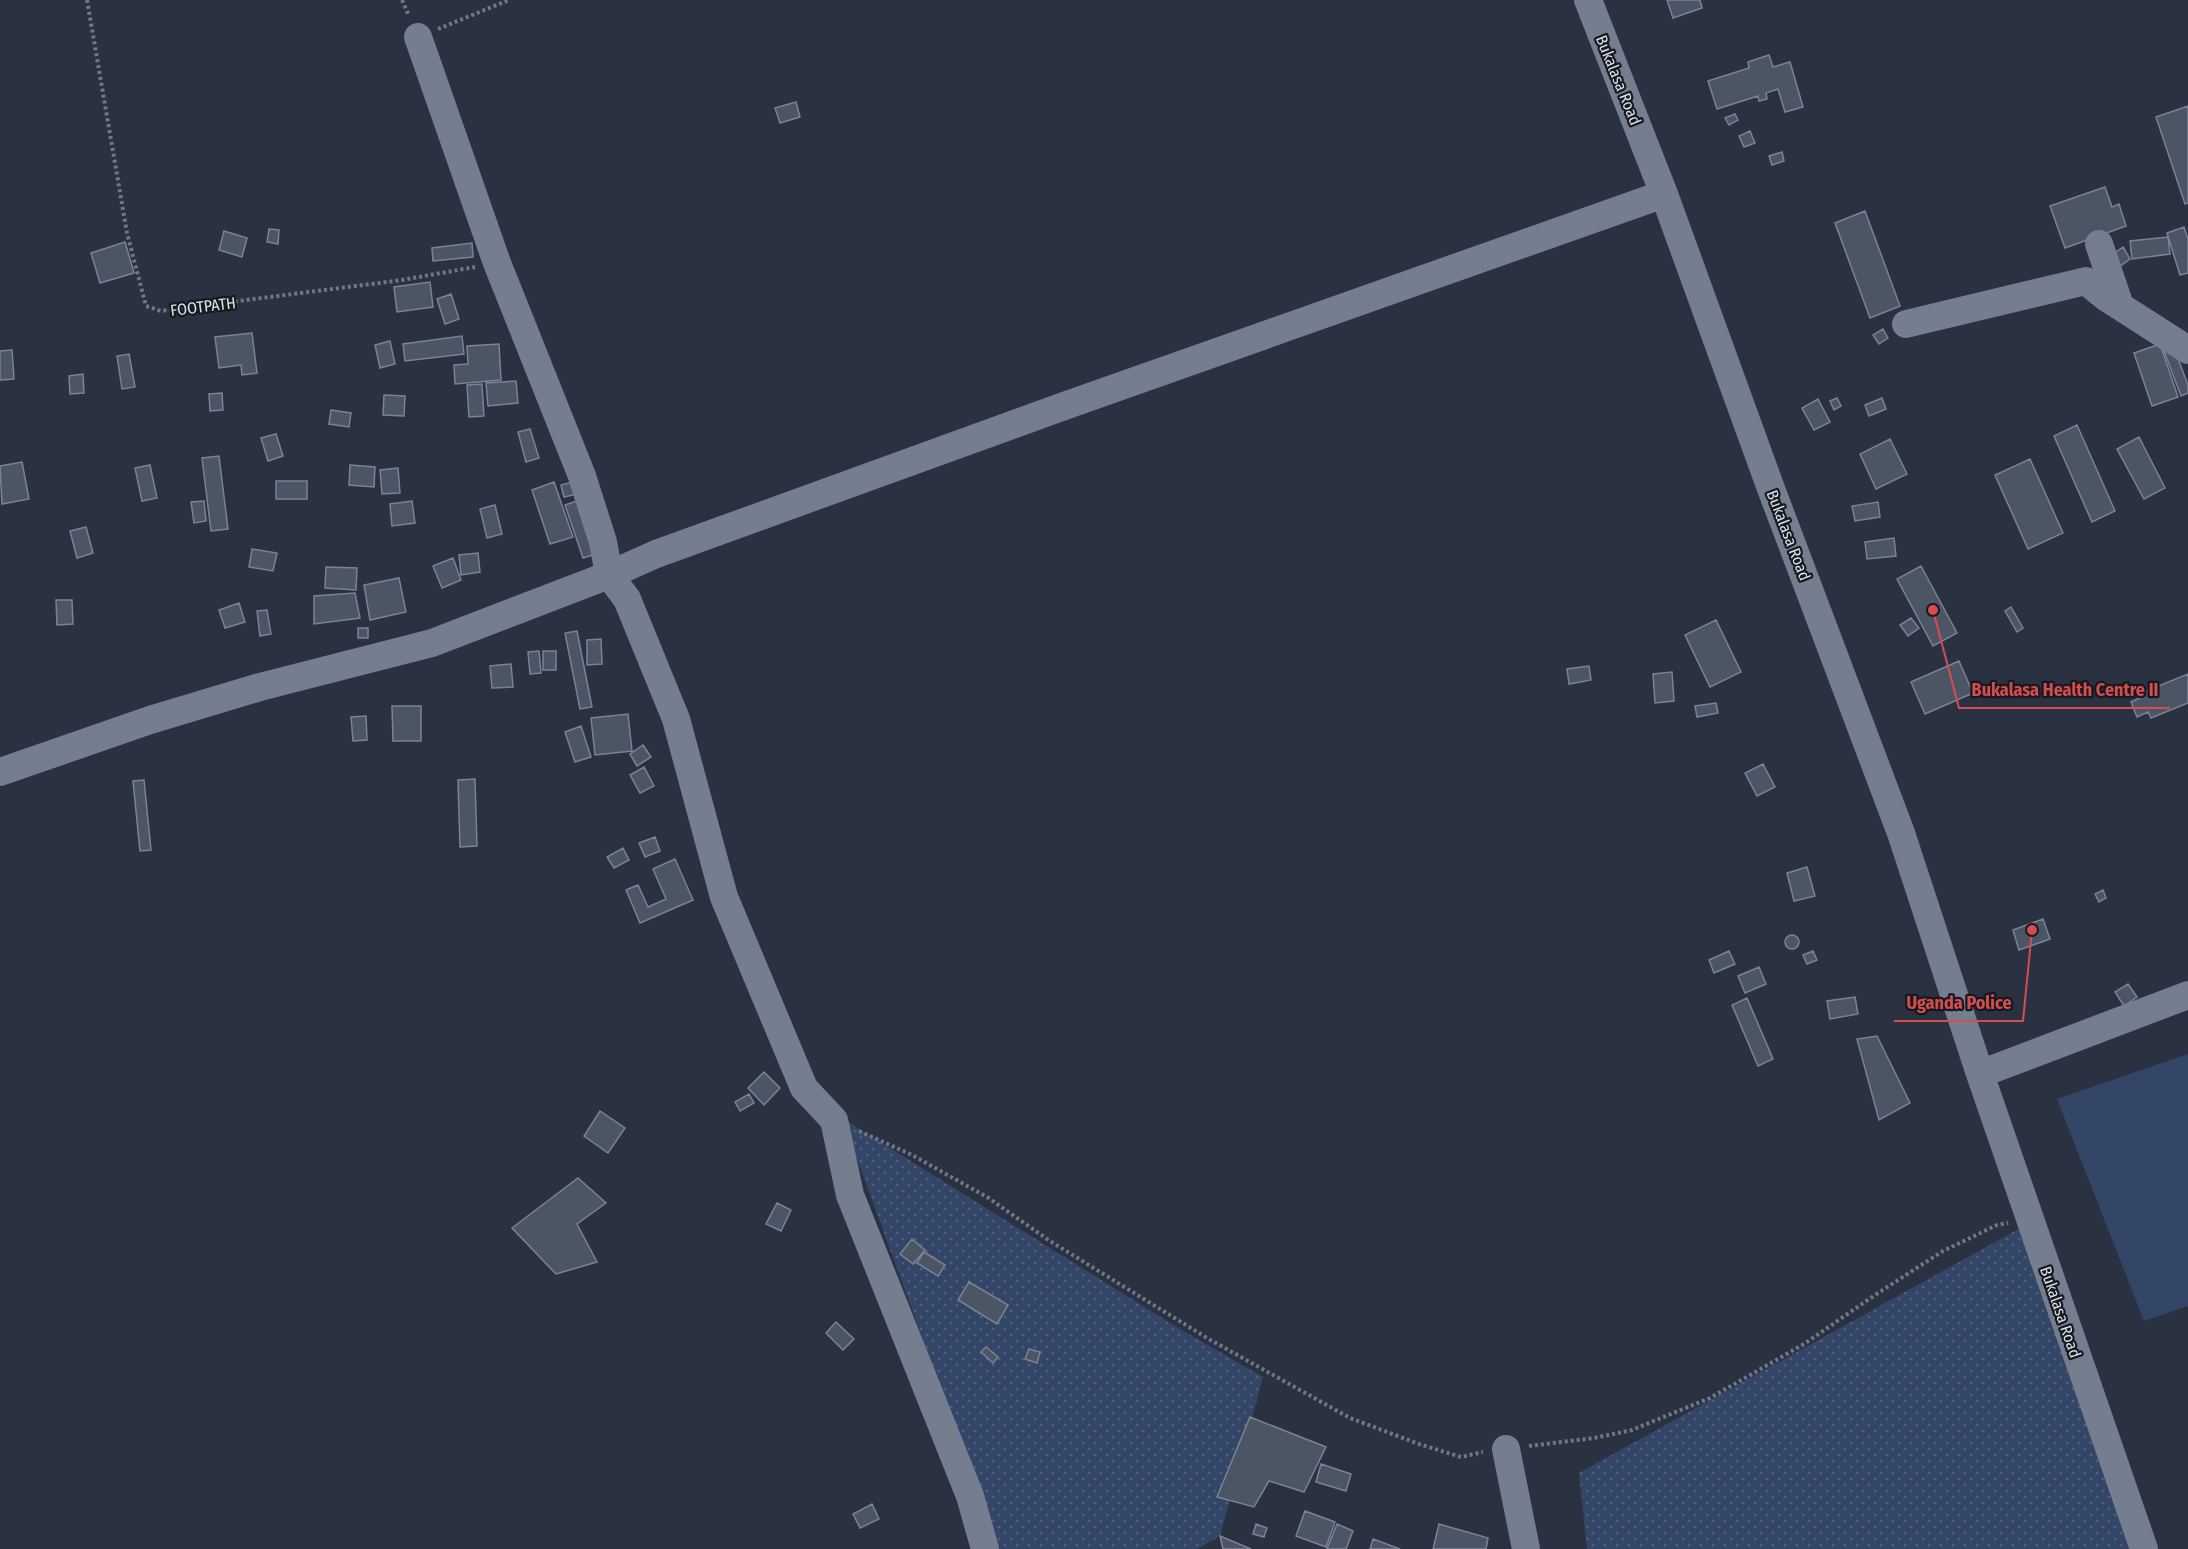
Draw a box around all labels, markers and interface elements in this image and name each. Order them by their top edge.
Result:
street label: Bukalasa Road [1592,32,1645,128]
street label: FOOTPATH [169,293,237,320]
street label: Bukalasa Road [1763,487,1814,583]
callout: Bukalasa Health Centre II [1959,672,2170,708]
text: Bukalasa Health Centre II [1972,679,2158,701]
callout: Uganda Police [1894,985,2023,1021]
text: Uganda Police [1906,992,2012,1014]
street label: Bukalasa Road [2036,1264,2085,1360]

